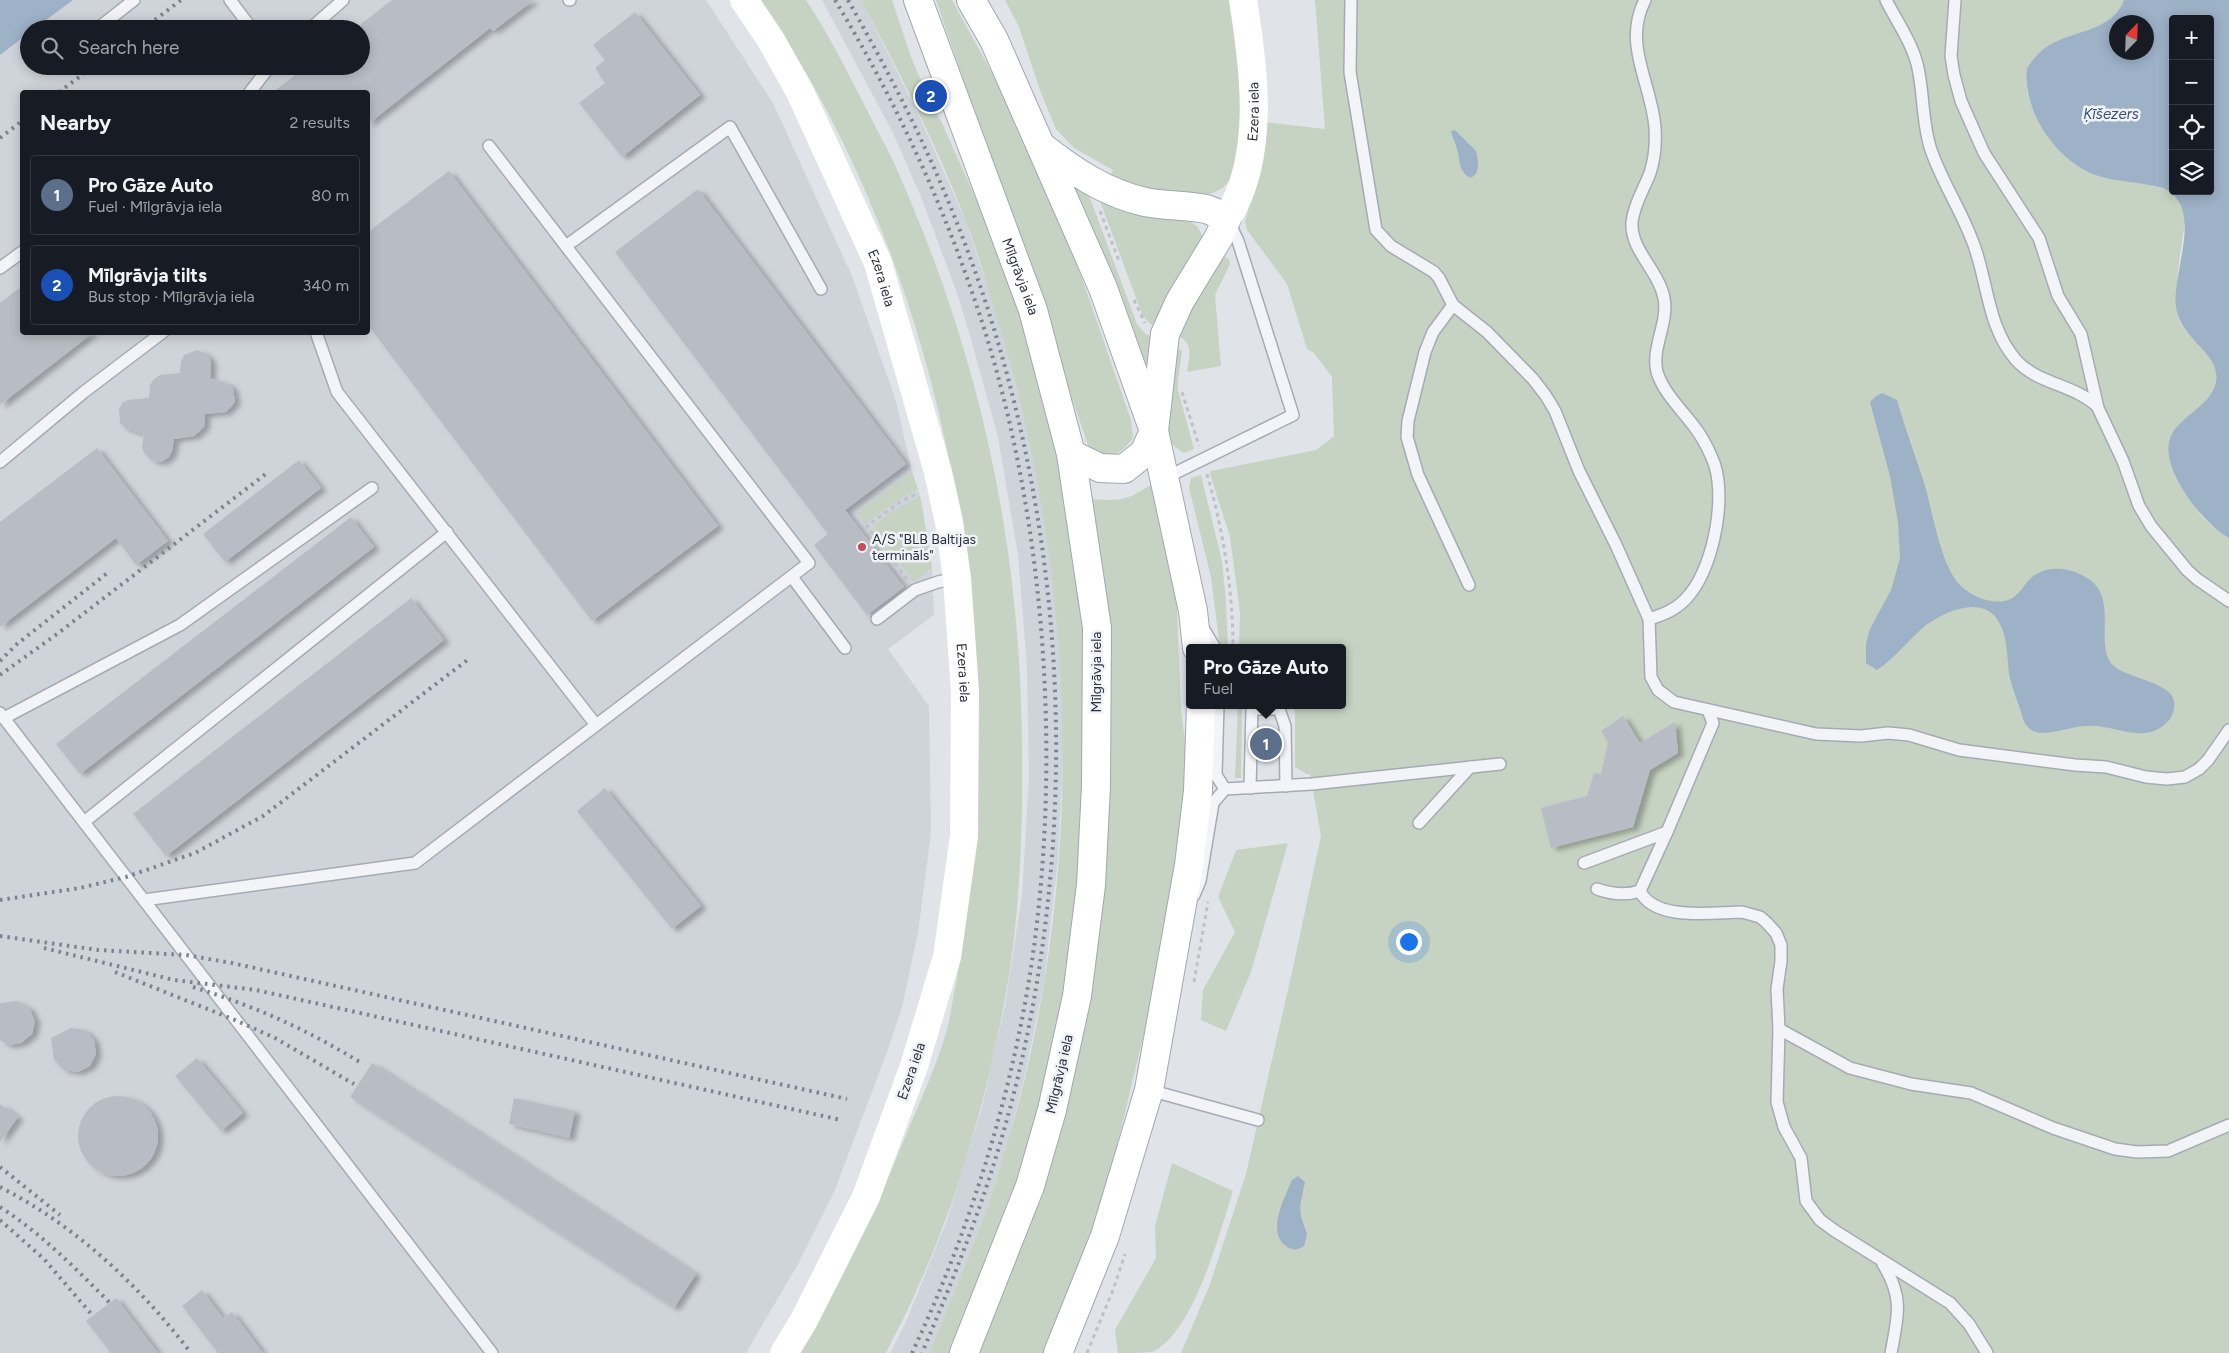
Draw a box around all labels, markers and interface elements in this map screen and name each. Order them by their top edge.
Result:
north arrow [2109,15,2154,60]
map controls [2169,15,2214,195]
button: + [2169,15,2214,60]
search box [20,20,370,75]
icon: search [38,34,66,62]
text: Search here [78,36,180,59]
button: − [2169,60,2214,105]
pin: 2 [915,77,947,115]
street label: Ezera iela [1244,82,1263,142]
water label: Ķīšezers [2083,105,2139,123]
button: locate [2169,105,2214,150]
text: Nearby [40,110,111,135]
text: 2 results [290,113,350,132]
button: layers [2169,150,2214,195]
text: Pro Gāze Auto [88,174,213,197]
text: 1 [54,186,60,205]
text: 80 m [311,186,349,205]
text: Fuel · Mīlgrāvja iela [88,197,222,216]
street label: Mīlgrāvja iela [998,236,1042,317]
street label: Ezera iela [864,247,898,309]
text: Mīlgrāvja tilts [88,264,207,287]
text: 2 [52,276,62,295]
text: 340 m [303,276,349,295]
text: Bus stop · Mīlgrāvja iela [88,287,255,306]
place label: A/S "BLB Baltijas termināls" [872,531,976,564]
marker: A/S "BLB Baltijas termināls" [856,541,868,553]
street label: Mīlgrāvja iela [1088,632,1105,712]
street label: Ezera iela [953,643,973,702]
popup [1186,644,1346,709]
text: Pro Gāze Auto [1203,656,1329,679]
text: Fuel [1203,679,1233,698]
pin: 1 [1250,725,1282,763]
your location [1396,929,1422,955]
street label: Mīlgrāvja iela [1042,1033,1077,1115]
street label: Ezera iela [894,1040,929,1102]

